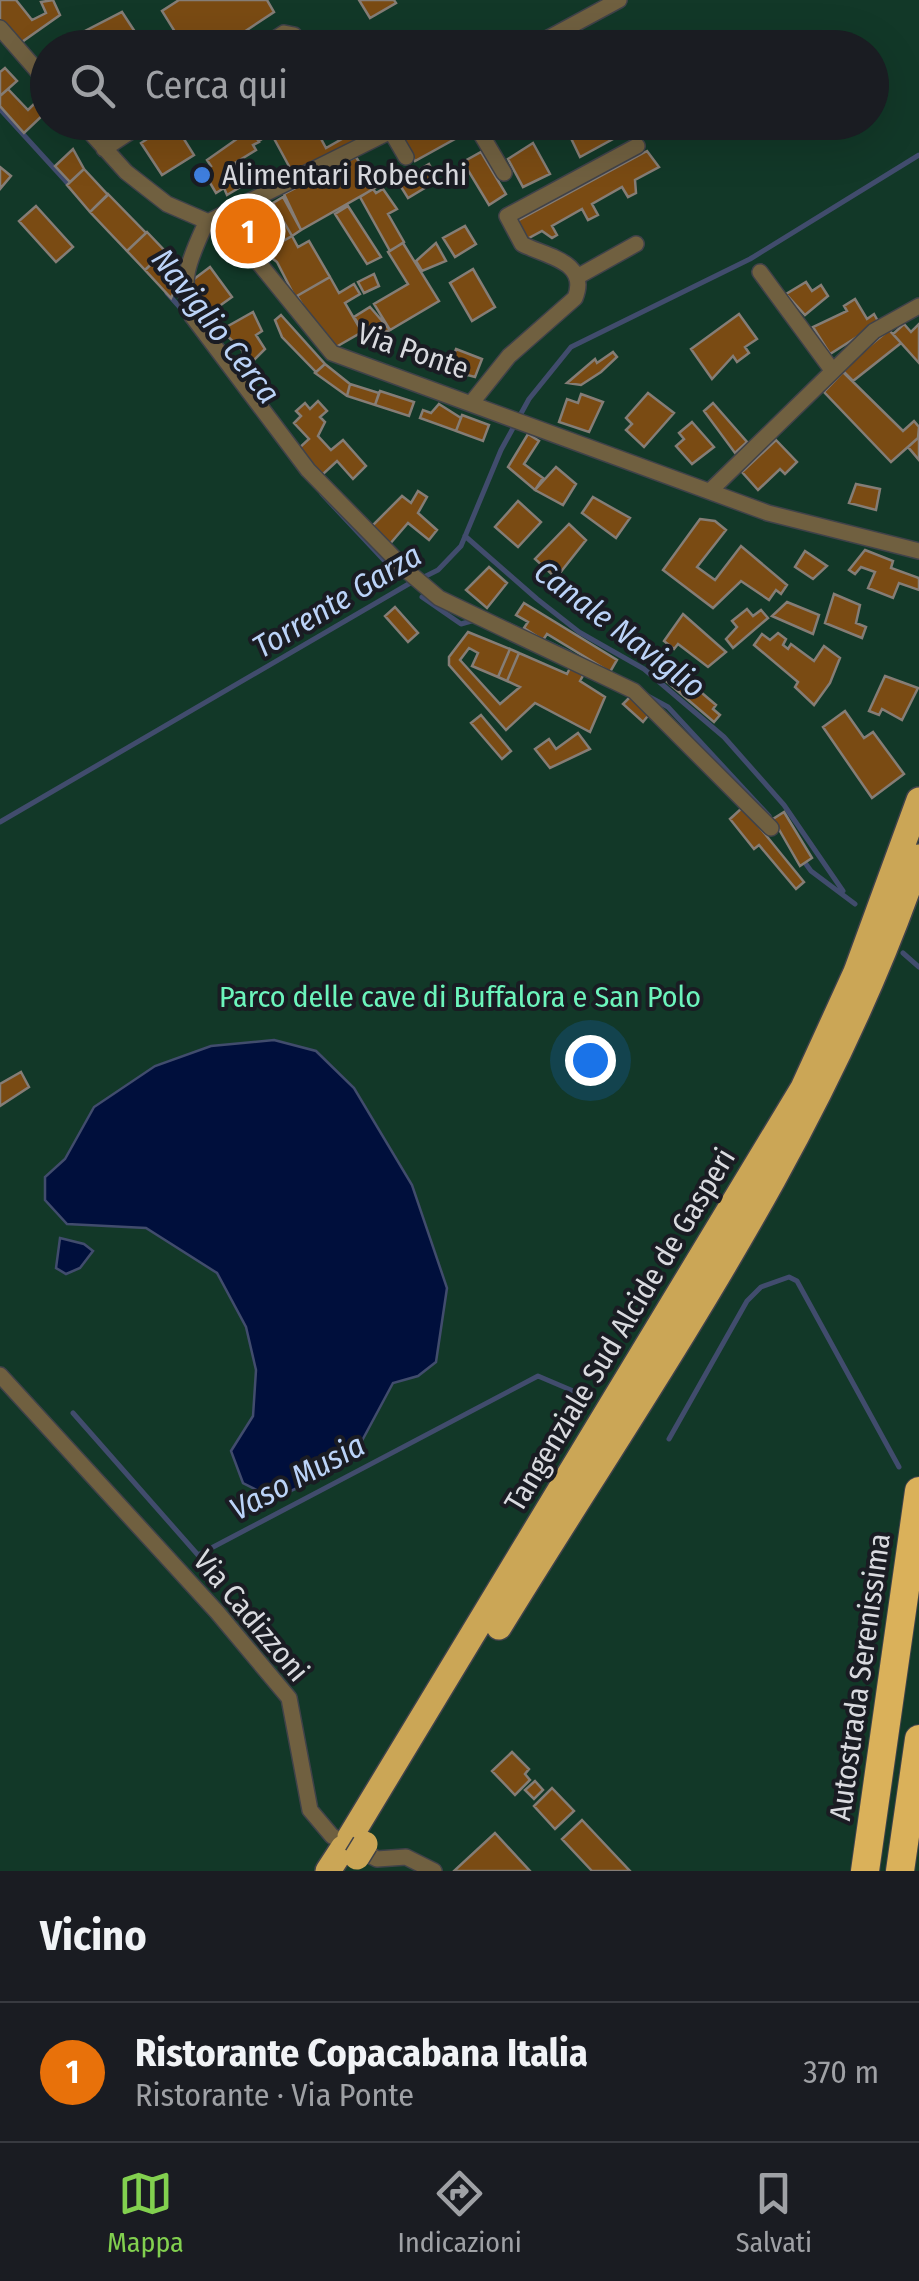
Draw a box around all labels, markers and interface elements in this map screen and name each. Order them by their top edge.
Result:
search box [30,30,889,140]
icon: search [65,58,120,113]
text: Cerca qui [145,62,288,108]
place label: Alimentari Robecchi [222,157,467,193]
marker: Alimentari Robecchi [191,164,213,186]
pin: 1 [216,194,280,268]
water label: Naviglio Cerca [144,241,288,411]
street label: Via Ponte [353,315,473,387]
water label: Torrente Garza [246,536,428,666]
water label: Canale Naviglio [527,552,713,706]
park label: Parco delle cave di Buffalora e San Polo [219,979,701,1015]
your location [565,1035,616,1086]
street label: Tangenziale Sud Alcide de Gasperi [497,1142,743,1518]
water label: Vaso Musia [223,1426,371,1528]
street label: Autostrada Serenissima [822,1531,898,1823]
street label: Via Cadizzoni [186,1543,316,1689]
text: Vicino [40,1911,147,1961]
text: Ristorante Copacabana Italia [135,2030,588,2076]
text: 1 [66,2053,79,2091]
text: 370 m [803,2053,879,2091]
text: Ristorante · Via Ponte [135,2076,414,2114]
tab: Mappa [107,2166,184,2259]
tab: Indicazioni [398,2166,522,2259]
tab: Salvati [736,2166,812,2259]

